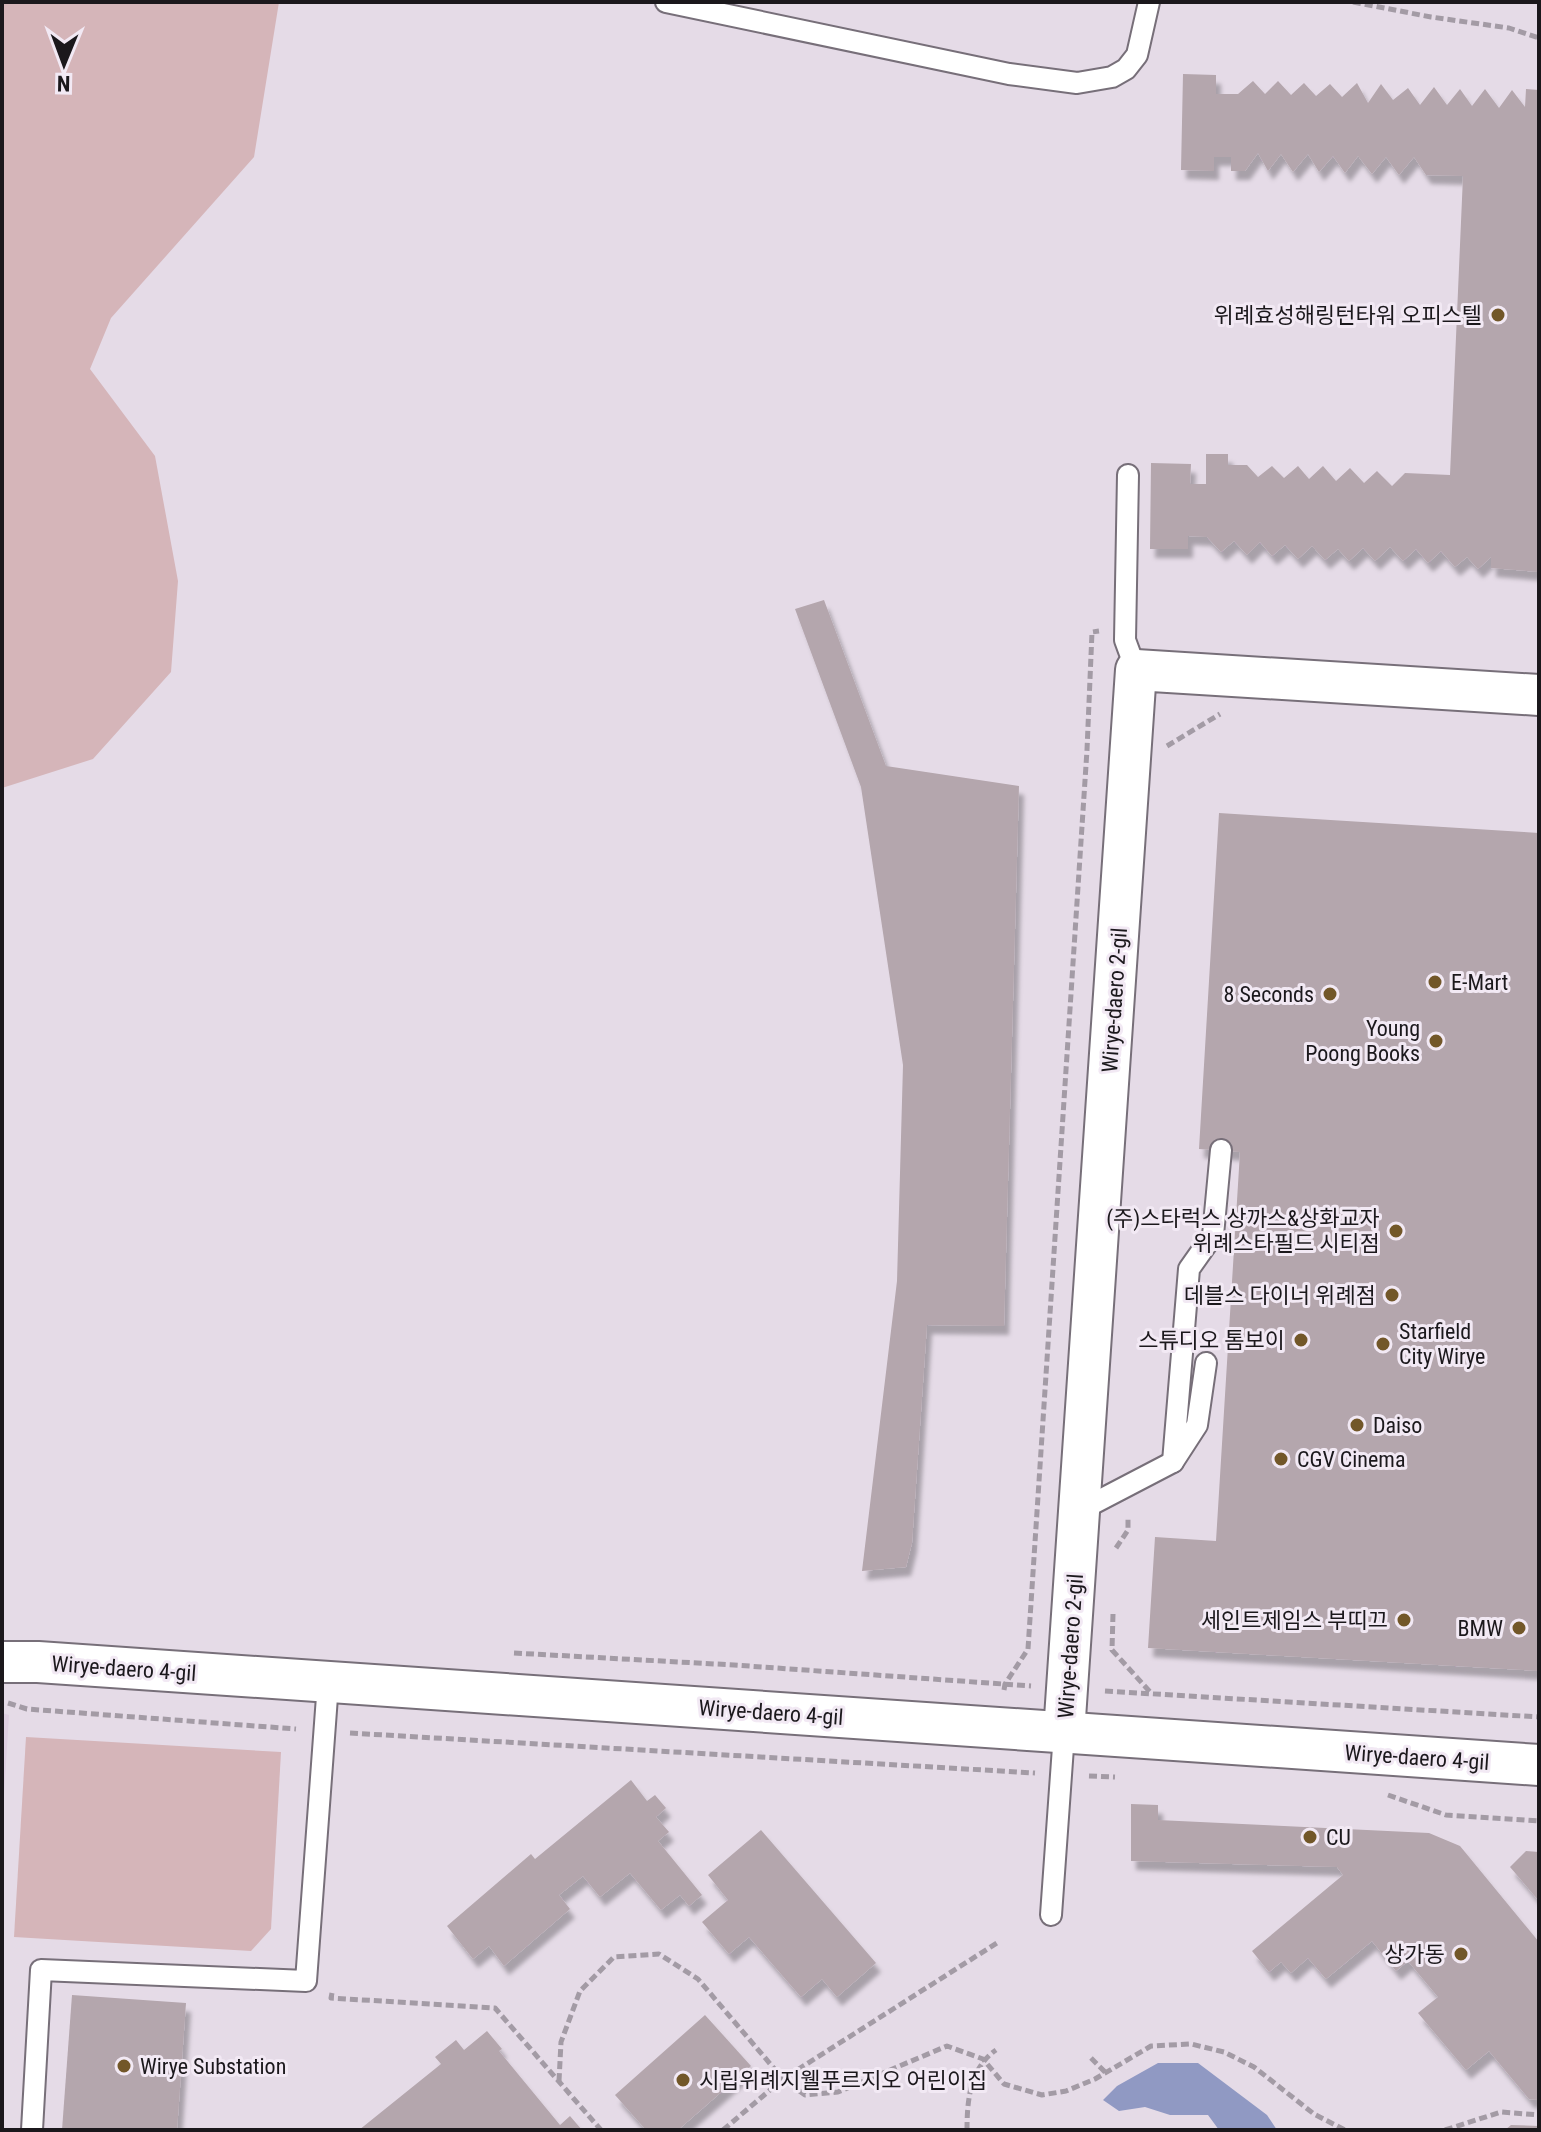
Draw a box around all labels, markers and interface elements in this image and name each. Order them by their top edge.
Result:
north arrow [24,24,104,104]
text: N [57,71,71,96]
place label: 위례효성해링턴타워 오피스텔 [1214,303,1482,328]
marker: 위례효성해링턴타워 오피스텔 [1489,306,1507,324]
street label: Wirye-daero 2-gil [1097,927,1132,1073]
place label: E-Mart [1451,970,1508,995]
marker: E-Mart [1426,973,1444,991]
place label: 8 Seconds [1224,982,1314,1007]
marker: 8 Seconds [1321,985,1339,1003]
place label: Young Poong Books [1305,1016,1420,1066]
marker: Young Poong Books [1427,1032,1445,1050]
place label: (주)스타럭스 상까스&상화교자 위례스타필드 시티점 [1106,1206,1380,1256]
marker: (주)스타럭스 상까스&상화교자 위례스타필드 시티점 [1387,1222,1405,1240]
place label: 데블스 다이너 위례점 [1184,1283,1376,1308]
marker: 데블스 다이너 위례점 [1383,1286,1401,1304]
place label: Starfield City Wirye [1399,1319,1485,1369]
place label: 스튜디오 톰보이 [1138,1328,1285,1353]
marker: 스튜디오 톰보이 [1292,1331,1310,1349]
marker: Starfield City Wirye [1374,1335,1392,1353]
place label: Daiso [1373,1413,1422,1438]
marker: Daiso [1348,1416,1366,1434]
place label: CGV Cinema [1297,1447,1405,1472]
marker: CGV Cinema [1272,1450,1290,1468]
street label: Wirye-daero 2-gil [1053,1573,1088,1719]
place label: 세인트제임스 부띠끄 [1201,1608,1388,1633]
marker: 세인트제임스 부띠끄 [1395,1611,1413,1629]
place label: BMW [1458,1616,1503,1641]
marker: BMW [1510,1619,1528,1637]
street label: Wirye-daero 4-gil [51,1651,197,1686]
street label: Wirye-daero 4-gil [698,1695,844,1730]
street label: Wirye-daero 4-gil [1344,1740,1490,1775]
place label: CU [1326,1825,1351,1850]
marker: CU [1301,1828,1319,1846]
place label: 상가동 [1384,1942,1445,1967]
marker: 상가동 [1452,1945,1470,1963]
place label: Wirye Substation [140,2054,286,2079]
marker: Wirye Substation [115,2057,133,2075]
place label: 시립위례지웰푸르지오 어린이집 [699,2068,987,2093]
marker: 시립위례지웰푸르지오 어린이집 [674,2071,692,2089]

